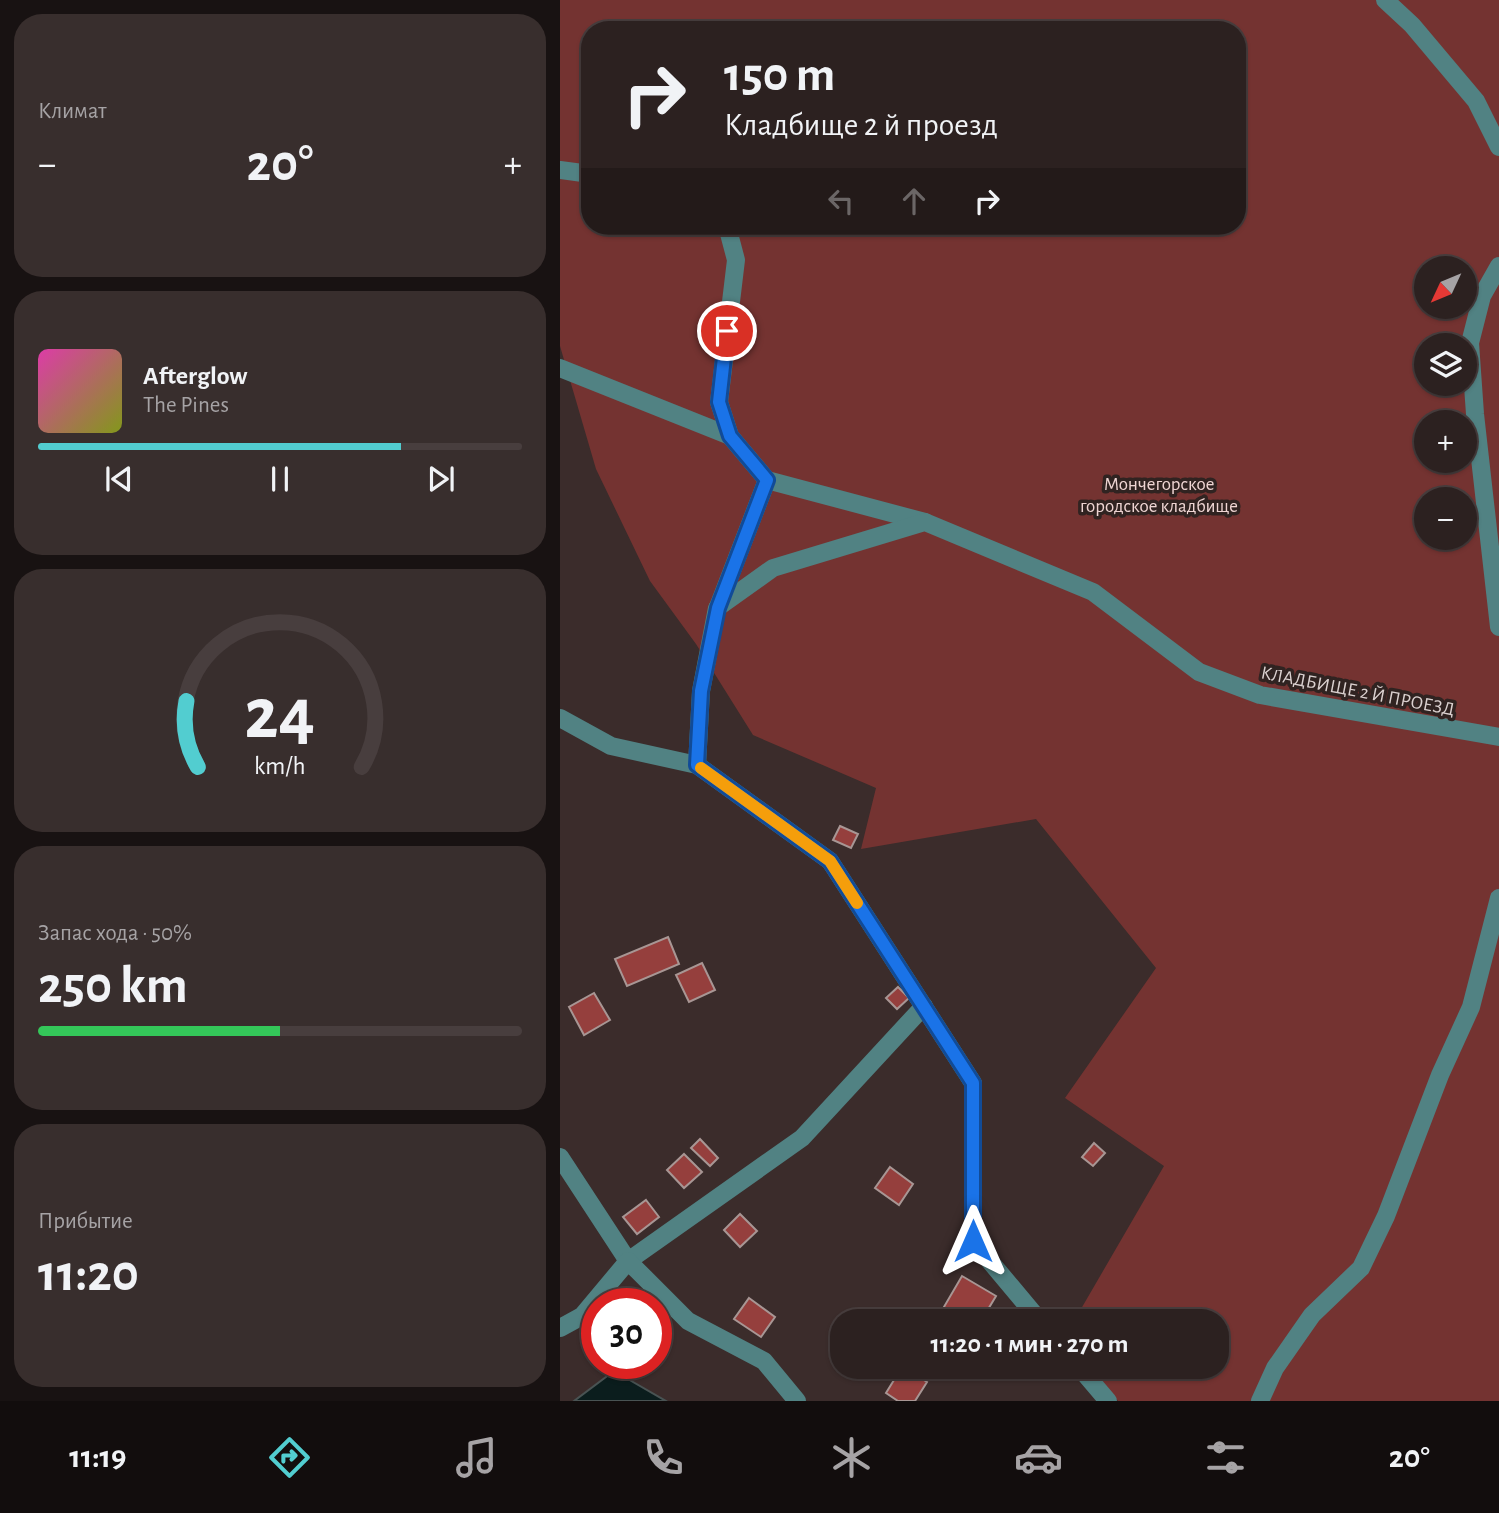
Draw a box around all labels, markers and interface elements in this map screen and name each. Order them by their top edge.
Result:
icon: right [609,49,700,140]
text: 150 m [724,51,835,100]
text: Климат [38,100,107,123]
text: Кладбище 2 й проезд [724,109,998,141]
text: 20° [247,138,313,190]
text: − [38,146,56,184]
text: + [504,146,522,184]
icon: left [822,182,860,220]
icon: ahead [895,182,933,220]
icon: right [968,182,1006,220]
north arrow [1414,256,1477,318]
map controls [1414,256,1477,550]
pin [697,301,757,361]
icon: arrive [708,312,746,350]
button: layers [1414,333,1477,396]
text: Afterglow [143,363,247,389]
text: The Pines [143,394,229,417]
button: + [1414,410,1477,473]
icon: previous [100,460,138,498]
icon: pause [261,460,299,498]
icon: next [422,460,460,498]
park label: Мончегорское городское кладбище [1080,475,1238,516]
button: − [1414,487,1477,550]
street label: КЛАДБИЩЕ 2 Й ПРОЕЗД [1259,662,1457,720]
text: 24 [245,679,315,752]
text: km/h [254,753,306,778]
text: Запас хода · 50% [38,922,192,945]
text: 250 km [38,960,188,1012]
position arrow [936,1204,1010,1278]
text: Прибытие [38,1210,133,1233]
text: 11:20 [38,1248,139,1300]
speed limit sign: 30 [581,1288,672,1379]
text: 11:20 · 1 мин · 270 m [931,1331,1129,1357]
icon: directions [265,1433,314,1482]
icon: music [452,1433,501,1482]
icon: phone [639,1433,688,1482]
icon: climate [827,1433,876,1482]
icon: car [1014,1433,1063,1482]
icon: filters [1201,1433,1250,1482]
text: 11:19 [69,1441,127,1473]
text: 20° [1389,1441,1430,1473]

